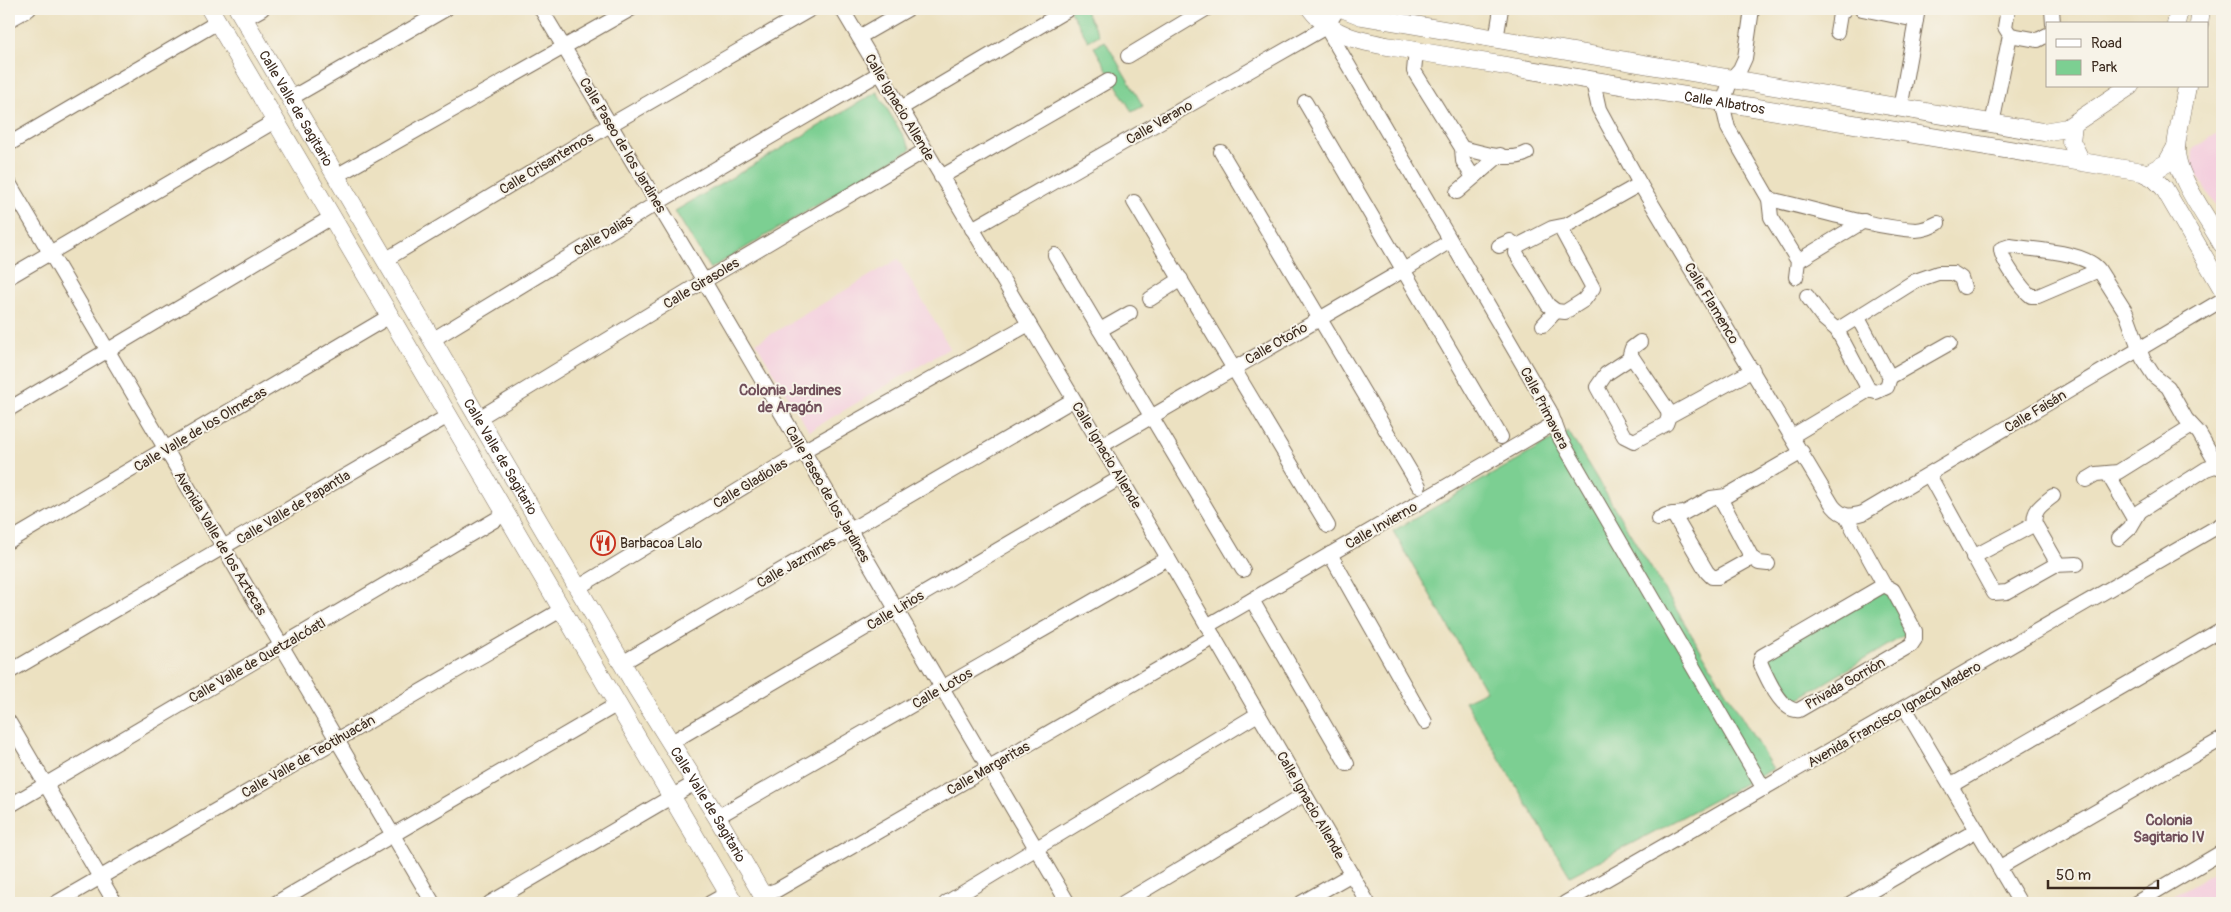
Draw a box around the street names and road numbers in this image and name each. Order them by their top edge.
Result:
street label: Calle Valle de Sagitario [255,47,337,170]
street label: Calle Ignacio Allende [861,51,938,164]
street label: Calle Paseo de los Jardines [576,75,670,216]
street label: Calle Albatros [1683,88,1767,118]
street label: Calle Verano [1123,96,1196,148]
street label: Calle Crisantemos [496,128,597,198]
street label: Calle Dalias [571,211,636,260]
street label: Calle Girasoles [660,254,743,313]
street label: Calle Flamenco [1681,260,1743,347]
street label: Calle Otoño [1242,318,1311,368]
street label: Calle Primavera [1517,364,1573,452]
street label: Calle Valle de los Olmecas [131,383,270,476]
street label: Calle Faisán [2001,386,2069,436]
street label: Calle Valle de Sagitario [460,396,541,518]
street label: Calle Ignacio Allende [1068,399,1145,512]
street label: Calle Paseo de los Jardines [782,423,874,566]
street label: Calle Gladiolas [710,454,791,512]
street label: Calle Valle de Papantla [233,467,353,548]
street label: Avenida Valle de los Aztecas [171,468,271,619]
street label: Calle Invierno [1342,498,1421,553]
street label: Calle Jazmines [754,533,839,592]
street label: Calle Lirios [864,586,927,634]
street label: Calle Valle de Quetzalcóatl [186,614,329,707]
street label: Privada Gorrión [1802,654,1888,713]
street label: Avenida Francisco Ignacio Madero [1805,658,1984,771]
street label: Calle Lotos [909,664,976,712]
street label: Calle Valle de Teotihuacán [238,711,378,802]
street label: Calle Margaritas [944,738,1033,799]
street label: Calle Valle de Sagitario [666,744,750,866]
street label: Calle Ignacio Allende [1273,748,1348,862]

